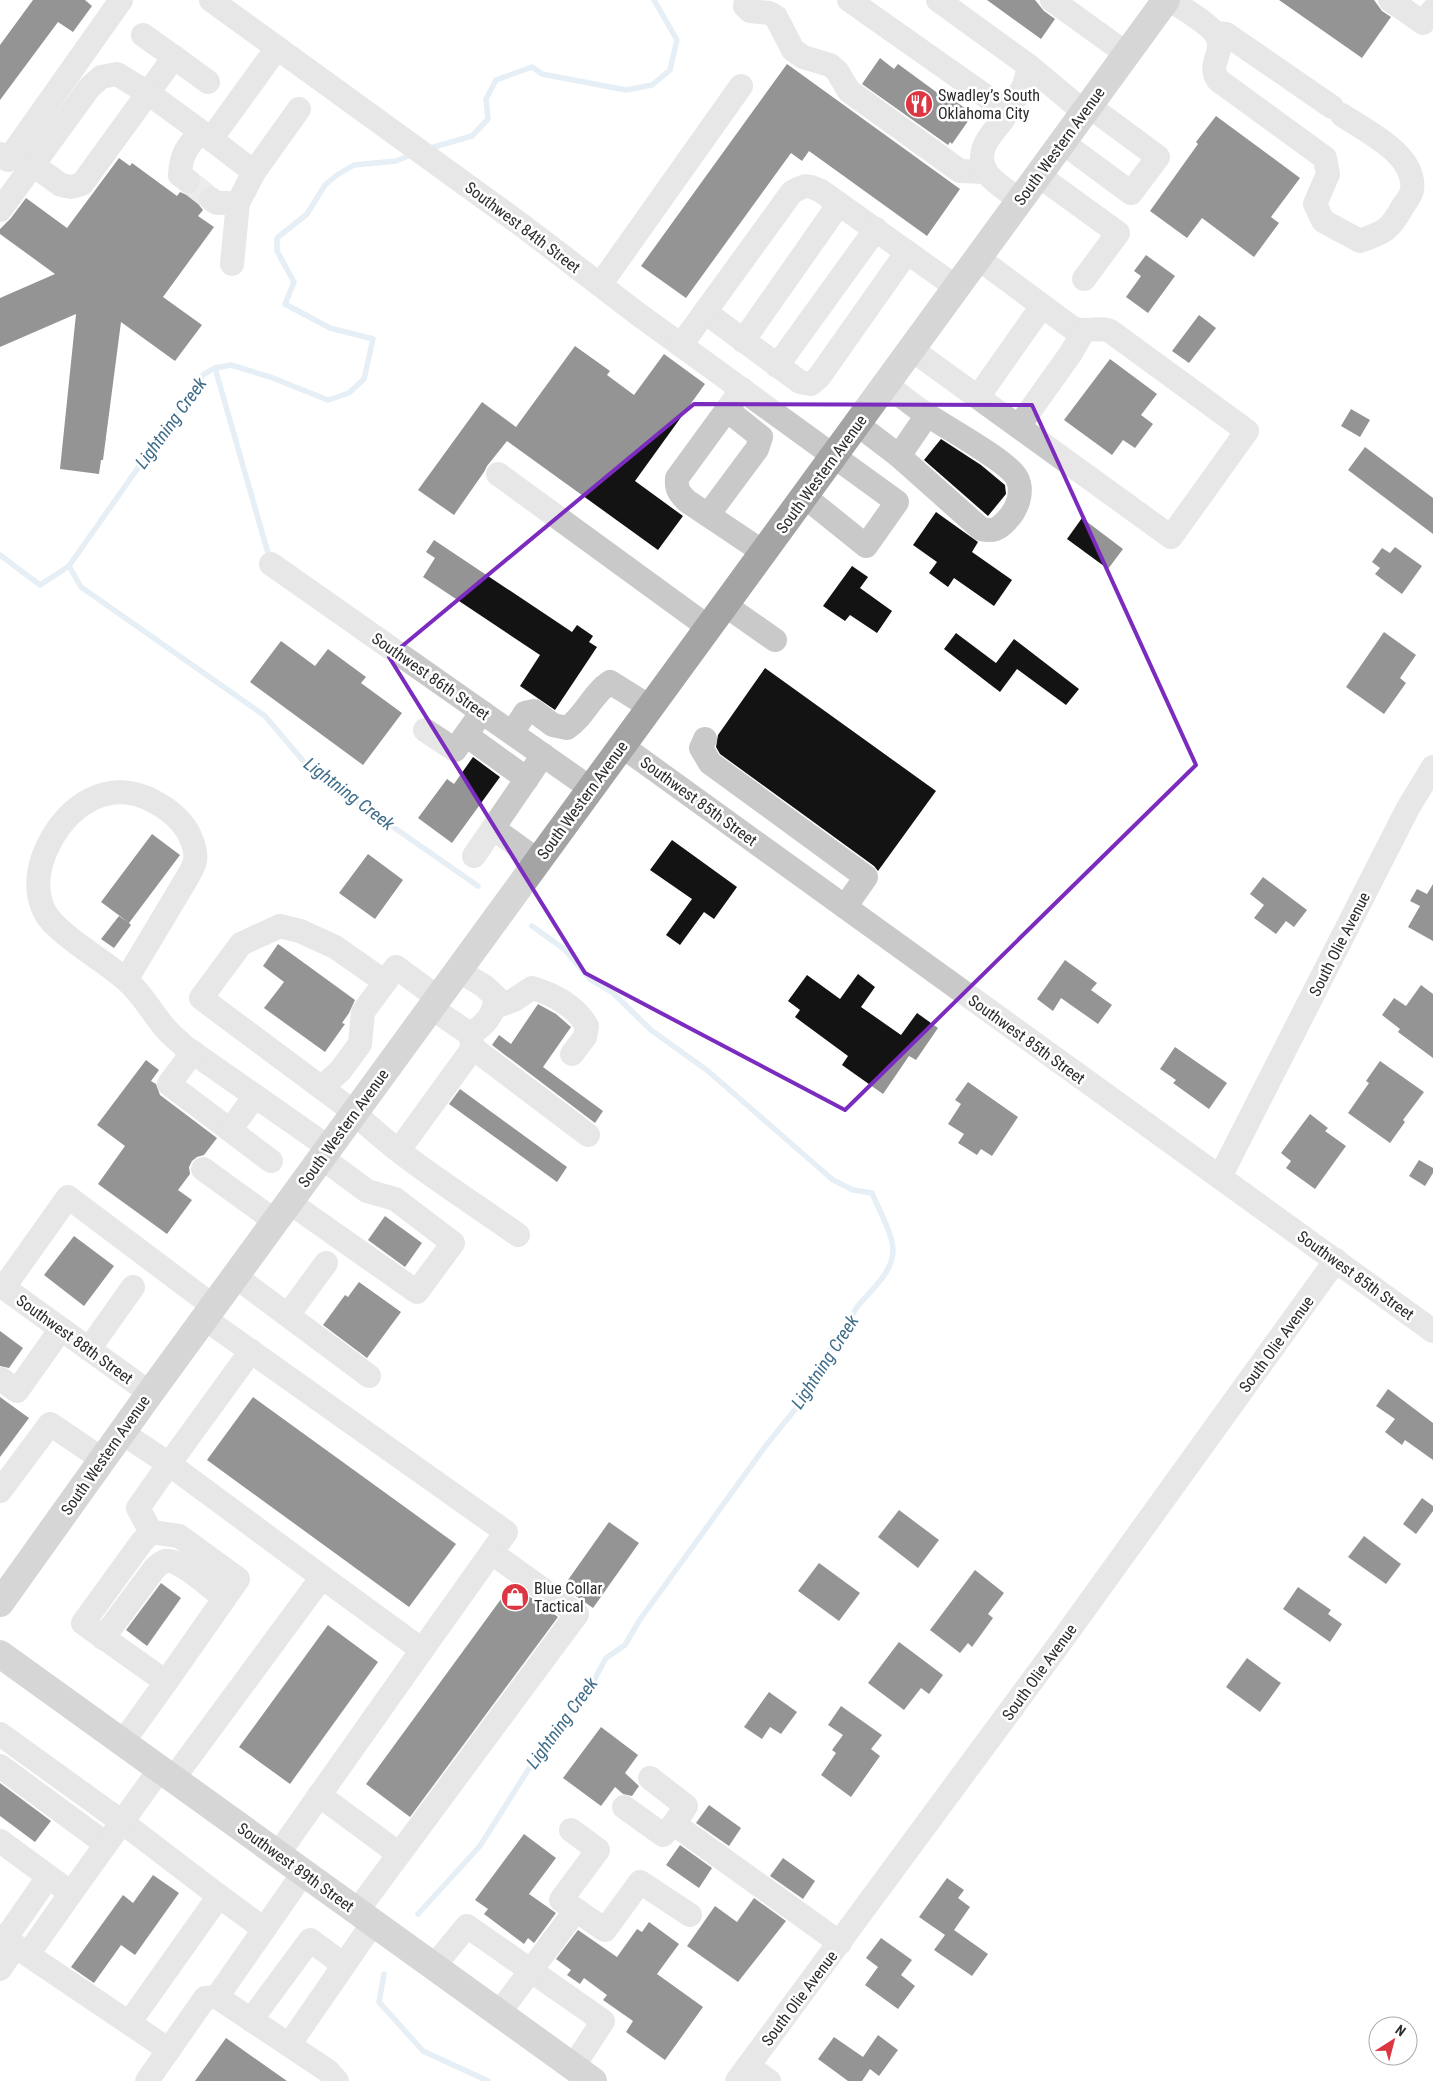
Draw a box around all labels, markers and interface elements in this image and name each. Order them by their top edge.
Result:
street label: South Western Avenue [1010,83,1109,209]
place label: Swadley’s South Oklahoma City [938,86,1040,123]
restaurant icon: Swadley’s South Oklahoma City [904,89,934,119]
street label: Southwest 84th Street [461,178,584,277]
water label: Lightning Creek [131,372,211,472]
street label: South Western Avenue [772,411,871,537]
street label: Southwest 86th Street [368,629,494,724]
street label: South Western Avenue [533,737,632,863]
water label: Lightning Creek [300,753,399,835]
street label: Southwest 85th Street [637,753,761,850]
street label: South Olie Avenue [1305,889,1374,1000]
street label: Southwest 85th Street [965,991,1089,1088]
street label: South Western Avenue [294,1065,393,1191]
street label: Southwest 85th Street [1294,1227,1418,1324]
street label: Southwest 88th Street [13,1291,137,1388]
street label: South Olie Avenue [1235,1292,1318,1396]
water label: Lightning Creek [787,1310,863,1412]
street label: South Western Avenue [57,1392,154,1519]
place label: Blue Collar Tactical [534,1579,602,1616]
shop icon: Blue Collar Tactical [500,1582,530,1612]
street label: South Olie Avenue [998,1620,1081,1724]
water label: Lightning Creek [522,1672,602,1772]
street label: Southwest 89th Street [234,1819,358,1916]
street label: South Olie Avenue [757,1947,841,2050]
north arrow [1368,2016,1418,2066]
text: N [1392,2021,1409,2039]

